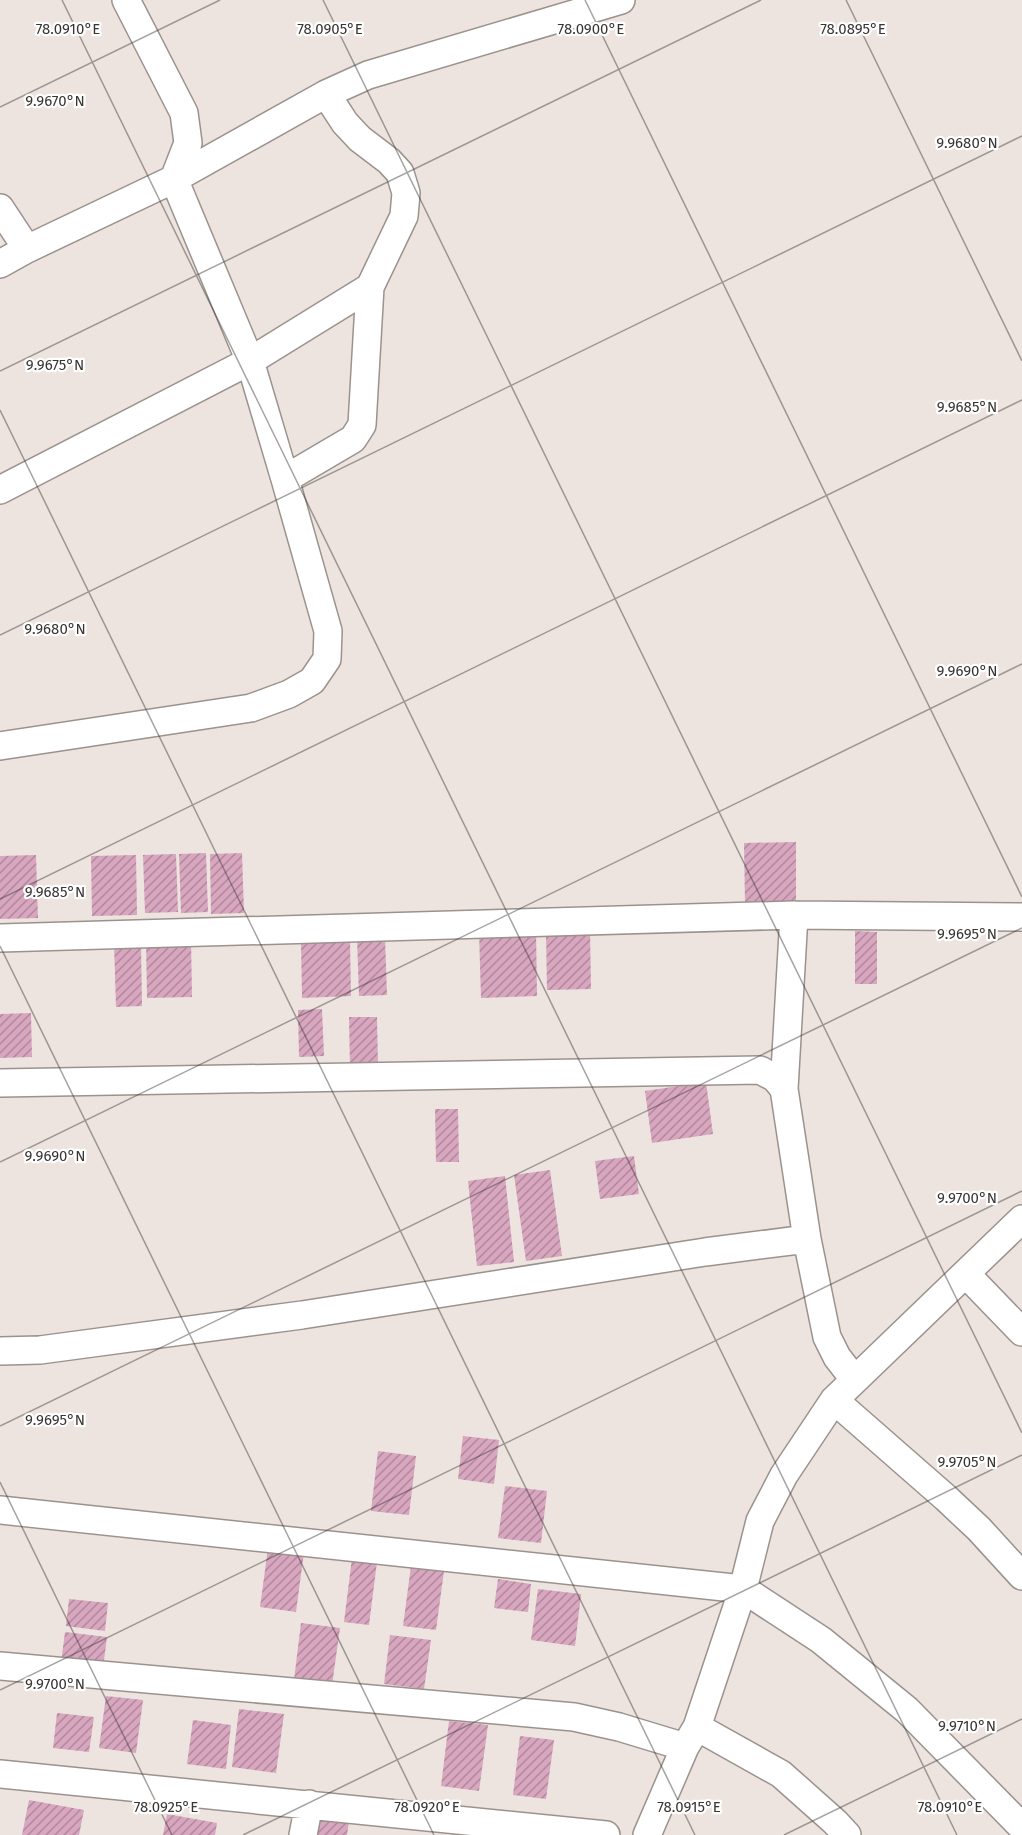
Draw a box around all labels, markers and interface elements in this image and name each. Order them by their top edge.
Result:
text: 78.0910°E [36,20,100,38]
text: 78.0905°E [297,20,363,38]
text: 78.0900°E [558,20,624,38]
text: 78.0895°E [820,20,886,38]
text: 9.9670°N [25,92,85,110]
text: 9.9680°N [936,134,998,152]
text: 9.9675°N [26,356,84,374]
text: 9.9685°N [937,398,997,416]
text: 9.9680°N [24,620,86,638]
text: 9.9690°N [936,662,998,680]
text: 9.9685°N [25,883,85,901]
text: 9.9695°N [937,925,997,943]
text: 9.9690°N [24,1147,86,1165]
text: 9.9700°N [937,1189,997,1207]
text: 9.9695°N [25,1411,85,1429]
text: 9.9705°N [937,1453,997,1471]
text: 9.9700°N [25,1675,85,1693]
text: 9.9710°N [938,1717,996,1735]
text: 78.0925°E [134,1798,198,1816]
text: 78.0920°E [394,1798,460,1816]
text: 78.0915°E [657,1798,721,1816]
text: 78.0910°E [918,1798,982,1816]

